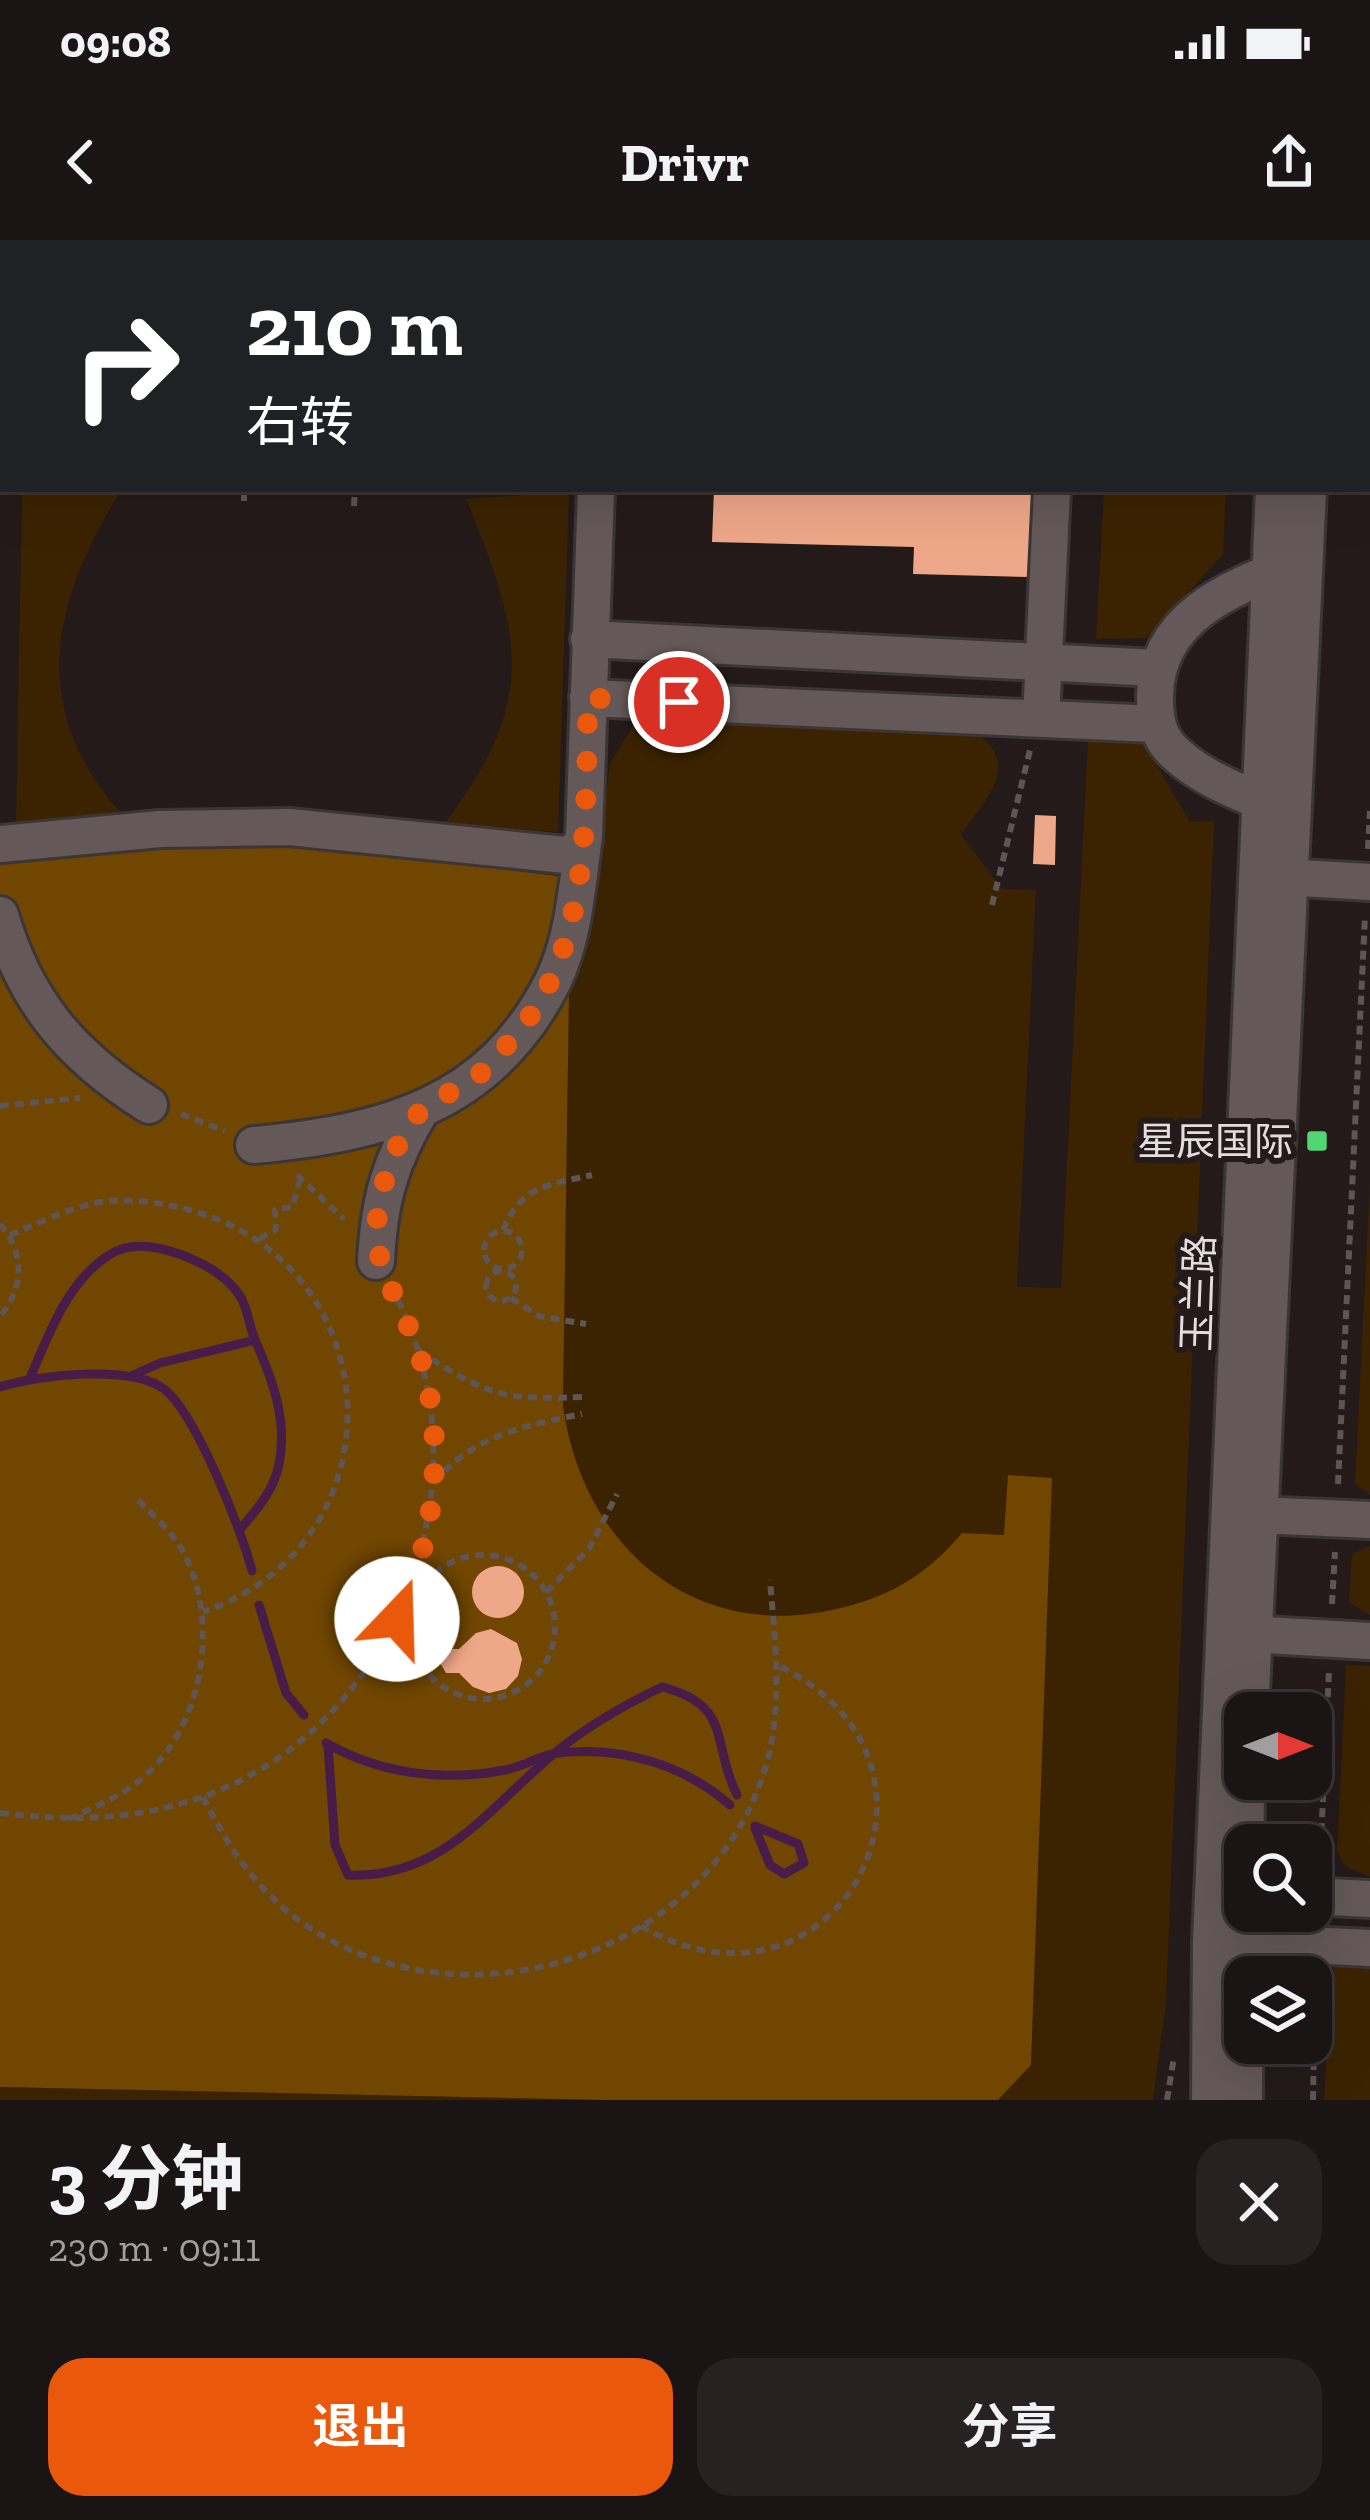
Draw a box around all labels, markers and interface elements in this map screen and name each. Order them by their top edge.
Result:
text: 09:08 [60,15,171,69]
icon: back [48,129,114,195]
icon: share [1256,129,1322,195]
text: Drivr [620,130,750,195]
text: 210 m [246,276,463,377]
icon: right [48,288,204,444]
text: 右转 [246,390,354,455]
pin [628,651,730,753]
icon: arrive [646,669,712,735]
place label: 星辰国际 [1137,1118,1293,1165]
marker: 星辰国际 [1304,1128,1330,1154]
street label: 玉兰路 [1172,1234,1224,1352]
position arrow [334,1556,460,1682]
north arrow [1224,1692,1332,1800]
map controls [1224,1692,1332,2064]
button: search [1224,1824,1332,1932]
button: layers [1224,1956,1332,2064]
text: 3 分钟 [48,2136,244,2222]
button: close [1196,2139,1322,2265]
text: 230 m · 09:11 [48,2224,260,2271]
button: 退出 [48,2358,673,2496]
button: 分享 [697,2358,1322,2496]

